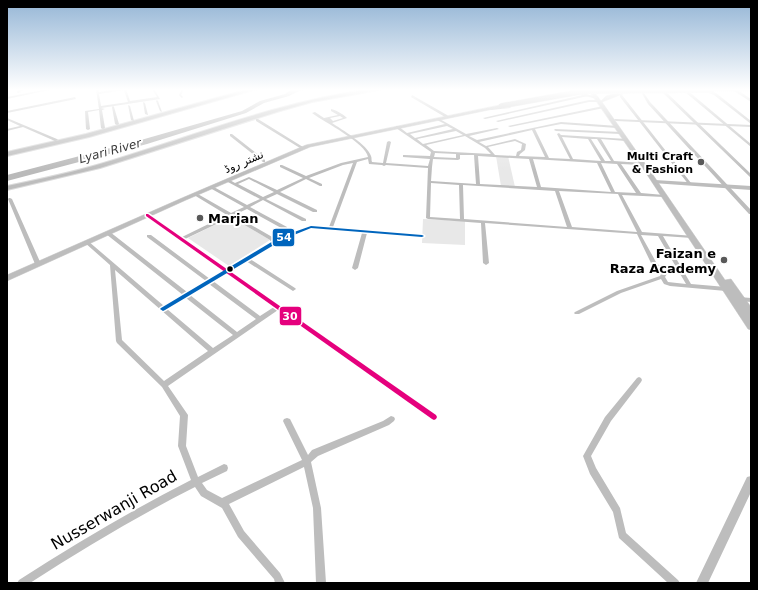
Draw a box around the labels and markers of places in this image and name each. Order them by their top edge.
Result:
place label: Multi Craft & Fashion [627,150,693,176]
marker: Multi Craft & Fashion [696,157,706,167]
place label: Marjan [208,211,259,226]
marker: Marjan [195,213,205,223]
place label: Faizan e Raza Academy [610,246,717,276]
marker: Faizan e Raza Academy [719,255,729,265]
unlabelled marker [225,264,235,274]

